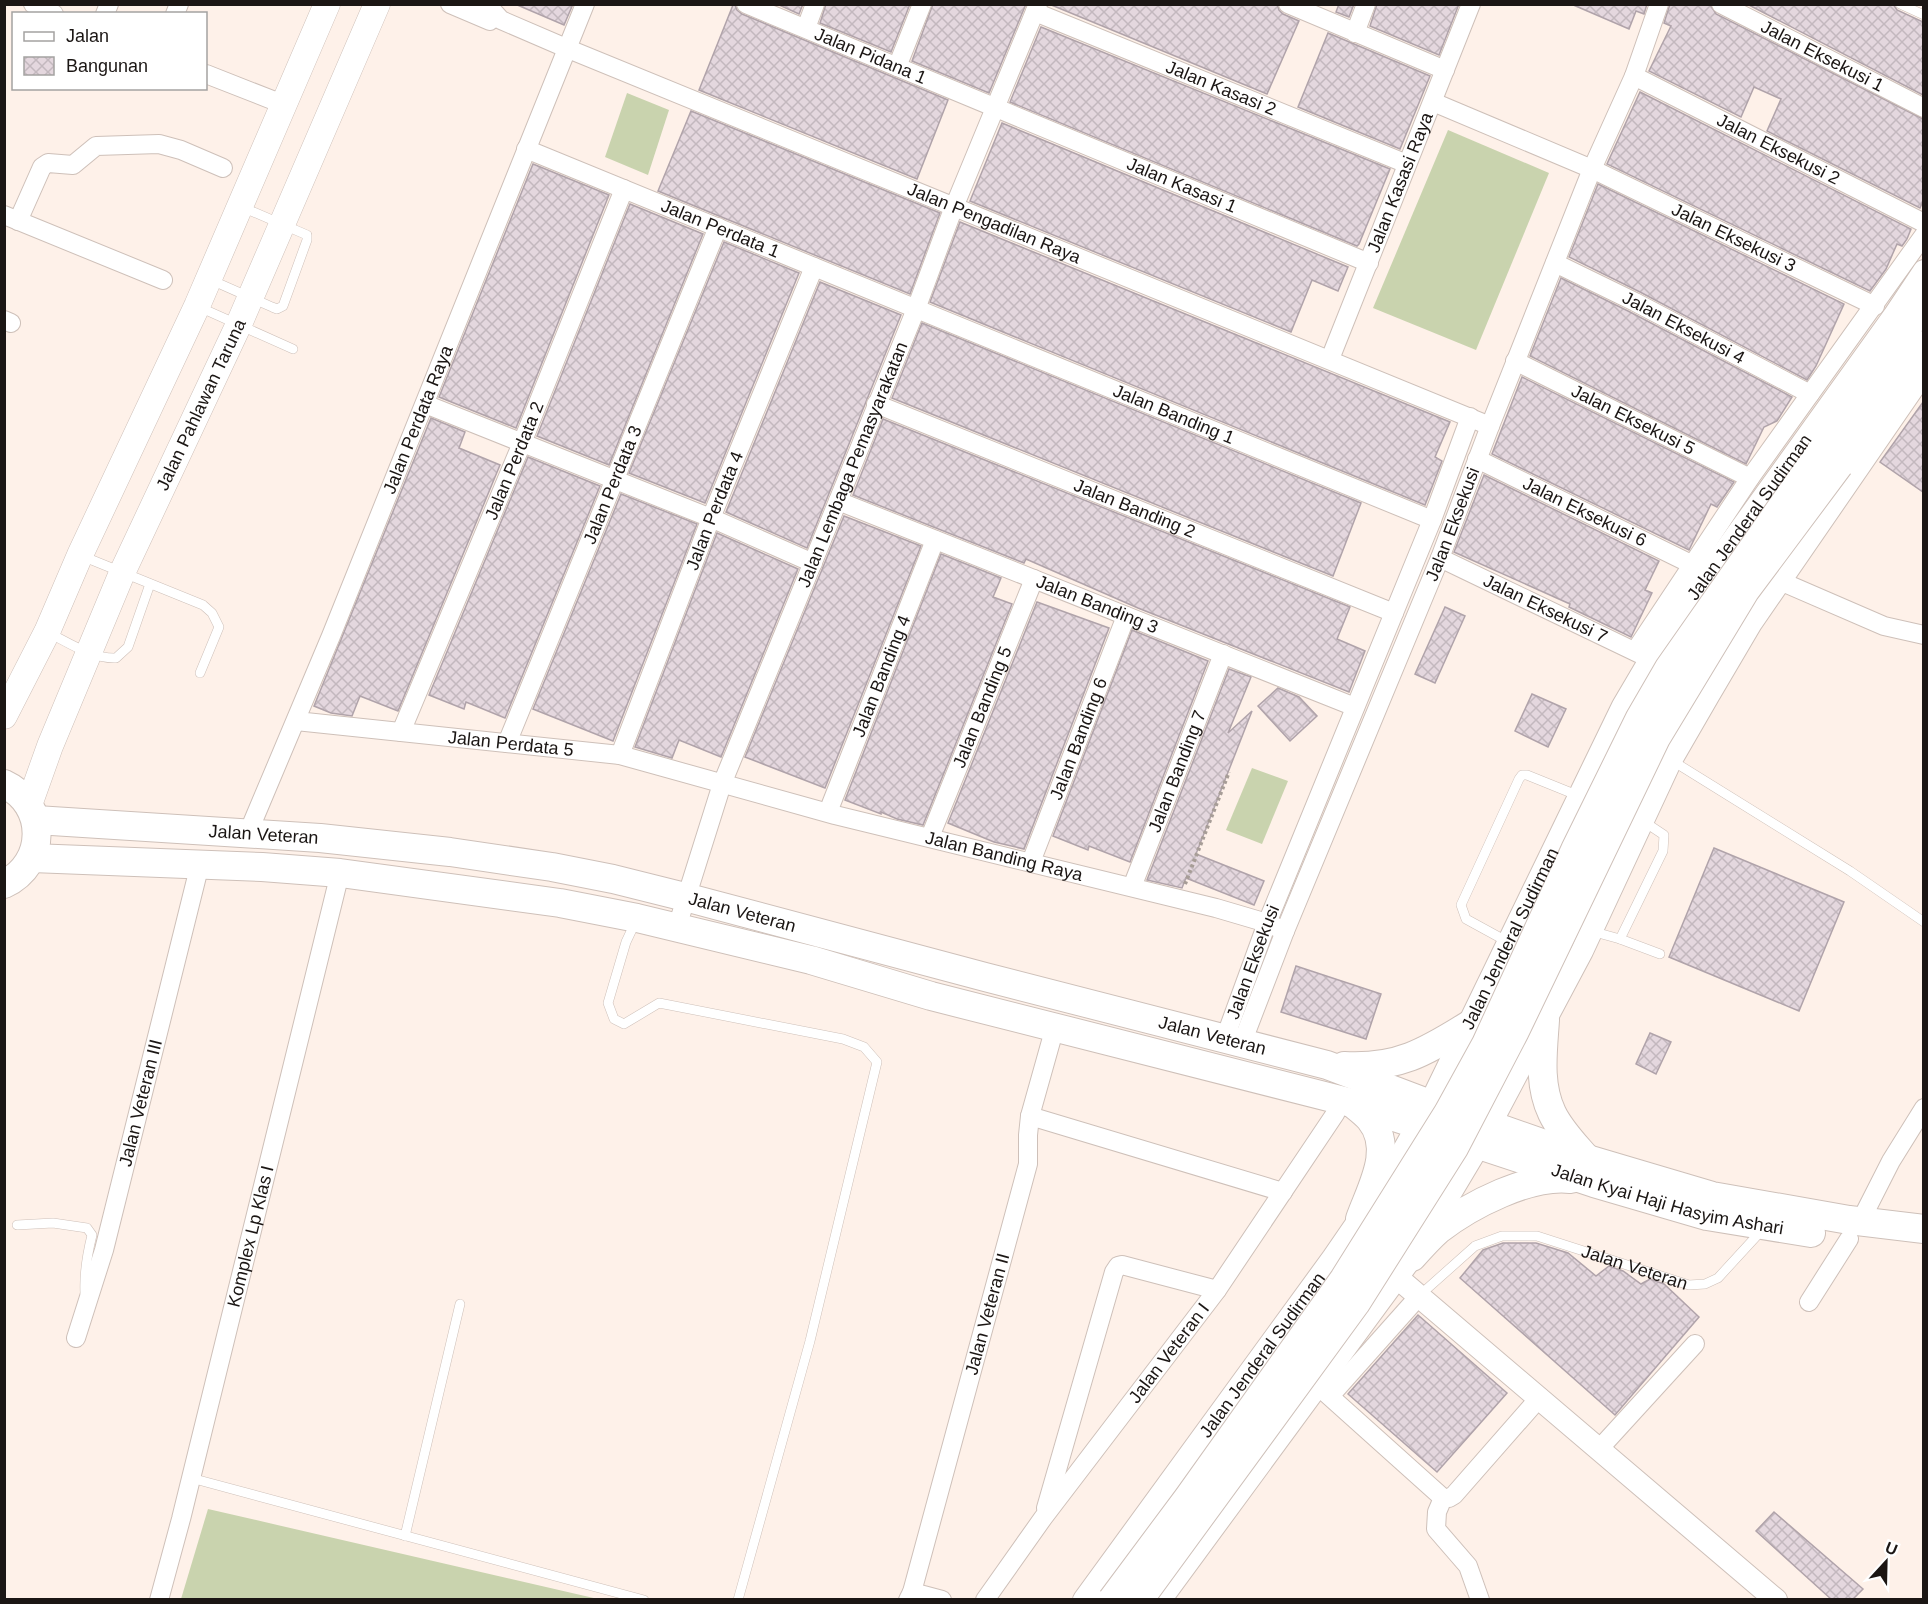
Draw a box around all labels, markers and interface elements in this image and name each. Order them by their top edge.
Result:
legend [12,12,207,90]
street label: Jalan Eksekusi 1 [1758,16,1887,96]
street label: Jalan Pidana 1 [812,24,930,88]
text: Jalan [66,26,109,46]
text: Bangunan [66,56,148,76]
street label: Jalan Kasasi 2 [1163,57,1279,119]
street label: Jalan Kasasi Raya [1363,109,1437,255]
street label: Jalan Eksekusi 2 [1714,110,1843,189]
street label: Jalan Kasasi 1 [1124,153,1240,217]
street label: Jalan Pengadilan Raya [905,179,1085,268]
street label: Jalan Perdata 1 [658,195,783,262]
street label: Jalan Eksekusi 3 [1669,199,1799,276]
street label: Jalan Eksekusi 4 [1619,288,1748,368]
street label: Jalan Pahlawan Taruna [152,315,250,494]
street label: Jalan Lembaga Pemasyarakatan [794,339,912,590]
street label: Jalan Perdata Raya [379,342,457,497]
street label: Jalan Banding 1 [1110,381,1237,448]
street label: Jalan Eksekusi 5 [1568,381,1698,459]
street label: Jalan Perdata 2 [481,399,548,523]
street label: Jalan Perdata 3 [579,423,646,547]
street label: Jalan Jenderal Sudirman [1683,430,1816,604]
street label: Jalan Perdata 4 [682,448,747,573]
street label: Jalan Eksekusi [1422,465,1483,584]
street label: Jalan Eksekusi 6 [1520,473,1650,551]
street label: Jalan Banding 2 [1071,475,1198,542]
street label: Jalan Eksekusi 7 [1480,570,1611,647]
street label: Jalan Banding 3 [1033,571,1161,637]
street label: Jalan Banding 4 [848,612,914,740]
street label: Jalan Banding 5 [949,644,1016,771]
street label: Jalan Banding 6 [1046,675,1111,803]
street label: Jalan Banding 7 [1144,708,1210,835]
street label: Jalan Perdata 5 [447,727,575,760]
street label: Jalan Veteran [208,821,319,848]
street label: Jalan Banding Raya [923,827,1086,885]
street label: Jalan Jenderal Sudirman [1458,845,1563,1033]
street label: Jalan Veteran [686,888,798,936]
street label: Jalan Eksekusi [1223,902,1283,1022]
street label: Jalan Veteran [1156,1012,1268,1059]
street label: Jalan Veteran III [115,1037,166,1168]
street label: Jalan Kyai Haji Hasyim Ashari [1549,1160,1785,1238]
street label: Komplex Lp Klas I [224,1163,278,1309]
street label: Jalan Veteran [1579,1241,1690,1294]
street label: Jalan Veteran II [961,1251,1013,1377]
street label: Jalan Jenderal Sudirman [1196,1269,1329,1441]
street label: Jalan Veteran I [1125,1299,1213,1407]
north arrow [1856,1532,1916,1592]
text: U [1883,1539,1900,1559]

